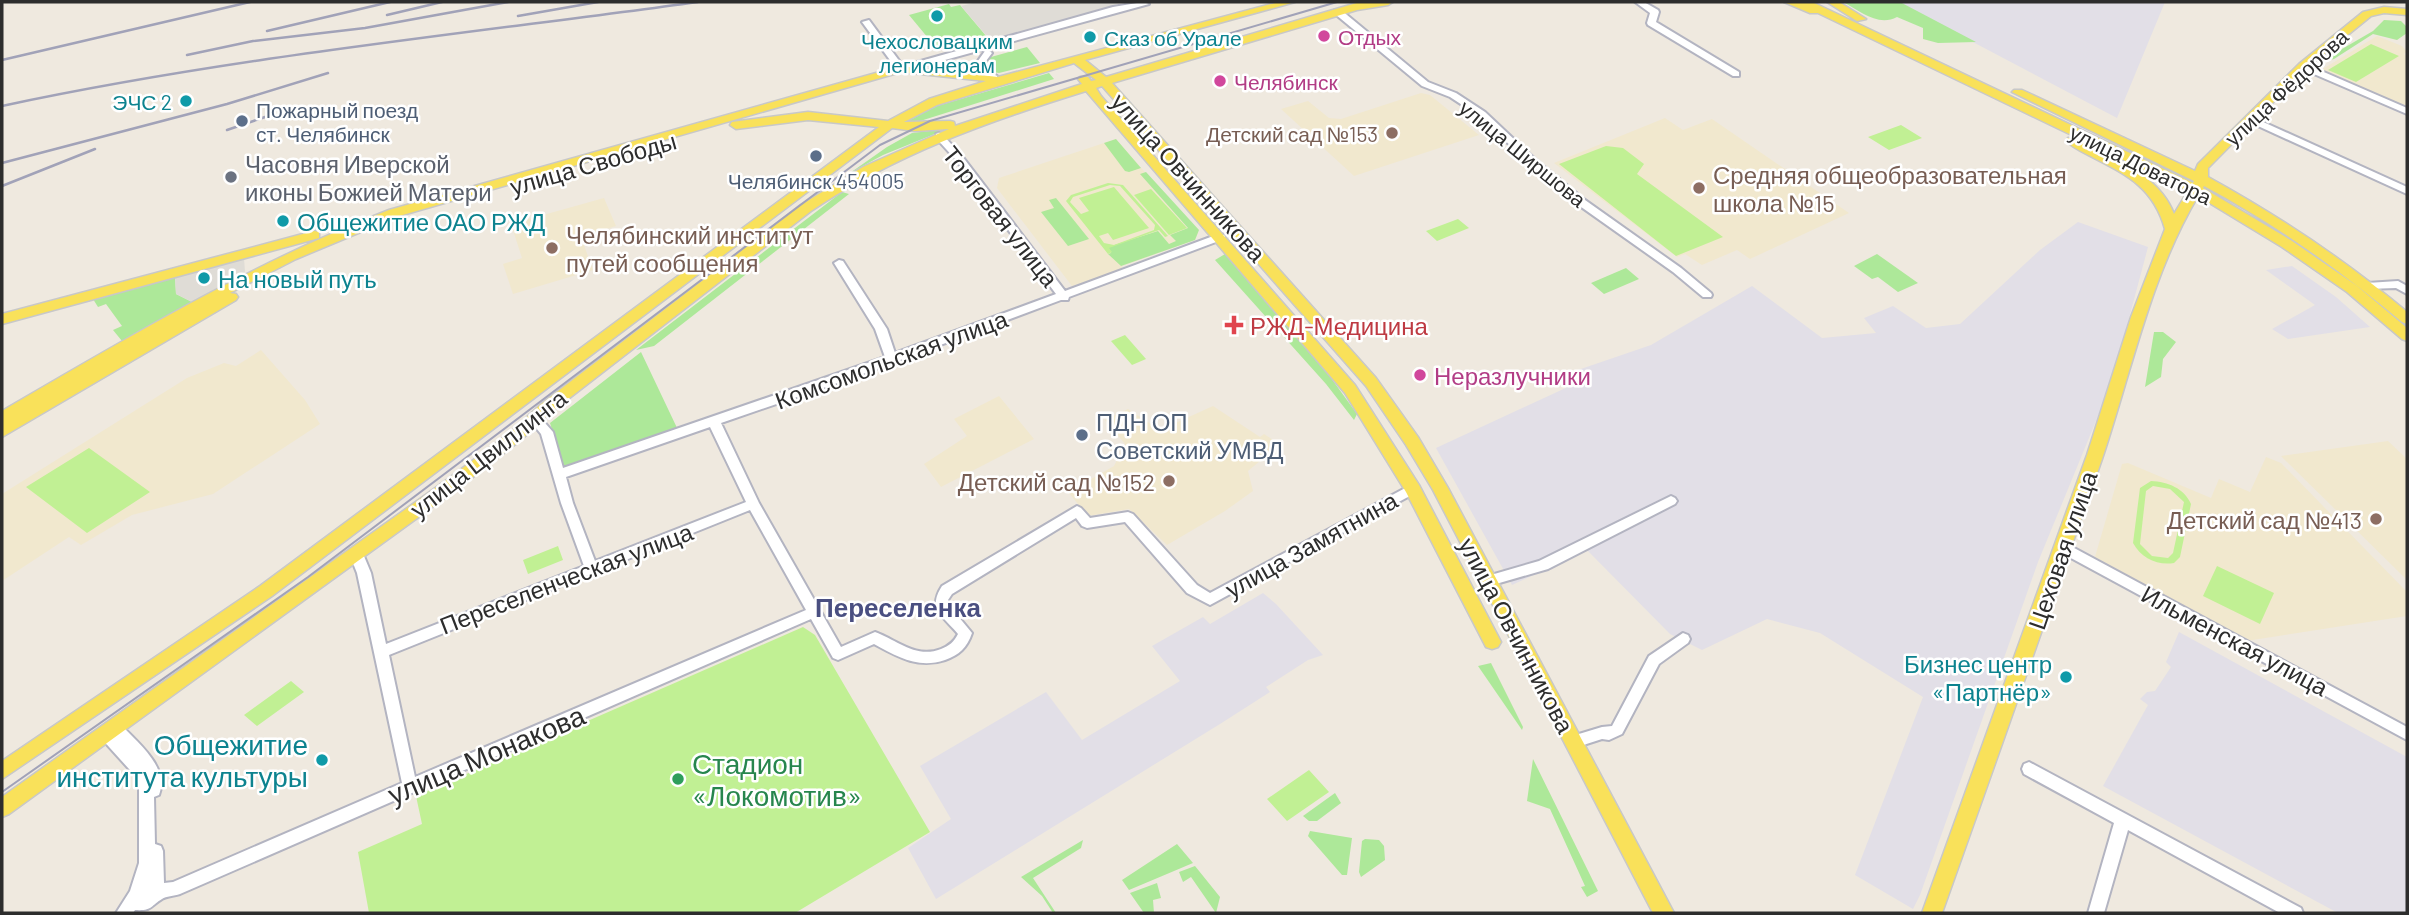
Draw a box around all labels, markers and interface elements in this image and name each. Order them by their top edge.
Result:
marker: Чехословацким легионерам [929,8,945,24]
street label: улица Фёдорова [2219,23,2353,151]
place label: Отдых [1338,24,1402,49]
place label: Сказ об Урале [1104,25,1242,50]
place label: Чехословацким легионерам [861,28,1013,77]
marker: Отдых [1316,28,1332,44]
marker: Сказ об Урале [1082,29,1098,45]
place label: Челябинск [1234,69,1338,94]
marker: Челябинск [1212,73,1228,89]
street label: улица Овчинникова [1106,87,1273,268]
place label: ЭЧС 2 [112,89,172,114]
marker: ЭЧС 2 [178,93,194,109]
street label: улица Ширшова [1455,94,1592,212]
place label: Пожарный поезд ст. Челябинск [256,97,418,146]
marker: Пожарный поезд ст. Челябинск [234,113,250,129]
street label: улица Доватора [2066,119,2216,209]
place label: Детский сад №153 [1206,121,1378,146]
street label: улица Свободы [506,125,680,201]
marker: Детский сад №153 [1384,125,1400,141]
street label: Торговая улица [937,140,1065,293]
marker: Челябинск 454005 [808,148,824,164]
place label: Часовня Иверской иконы Божией Матери [245,149,492,206]
place label: Средняя общеобразовательная школа №15 [1713,160,2067,217]
place label: Челябинск 454005 [728,168,904,193]
marker: Часовня Иверской иконы Божией Матери [223,169,239,185]
marker: Средняя общеобразовательная школа №15 [1691,180,1707,196]
place label: Общежитие ОАО РЖД [297,207,545,236]
marker: Общежитие ОАО РЖД [275,213,291,229]
place label: Челябинский институт путей сообщения [566,220,813,277]
marker: Челябинский институт путей сообщения [544,240,560,256]
place label: На новый путь [218,264,377,293]
marker: На новый путь [196,270,212,286]
street label: Комсомольская улица [771,303,1012,415]
place label: РЖД-Медицина [1250,311,1429,340]
marker: РЖД-Медицина [1224,315,1244,335]
place label: Неразлучники [1434,361,1591,390]
marker: Неразлучники [1412,367,1428,383]
street label: улица Цвиллинга [404,382,573,523]
place label: ПДН ОП Советский УМВД [1096,407,1284,464]
marker: ПДН ОП Советский УМВД [1074,427,1090,443]
place label: Детский сад №152 [958,467,1155,496]
street label: Цеховая улица [2021,467,2103,633]
marker: Детский сад №152 [1161,473,1177,489]
street label: улица Замятнина [1220,484,1403,603]
place label: Детский сад №413 [2167,505,2362,534]
marker: Детский сад №413 [2368,511,2384,527]
street label: Переселенческая улица [435,516,697,640]
street label: улица Овчинникова [1453,532,1581,738]
street label: Ильменская улица [2137,579,2334,702]
district label: Переселенка [815,591,981,622]
place label: Бизнес центр «Партнёр» [1904,649,2052,706]
marker: Бизнес центр «Партнёр» [2058,669,2074,685]
street label: улица Монакова [382,697,590,811]
place label: Общежитие института культуры [56,727,308,793]
place label: Стадион «Локомотив» [692,746,862,812]
marker: Общежитие института культуры [314,752,330,768]
marker: Стадион «Локомотив» [670,771,686,787]

